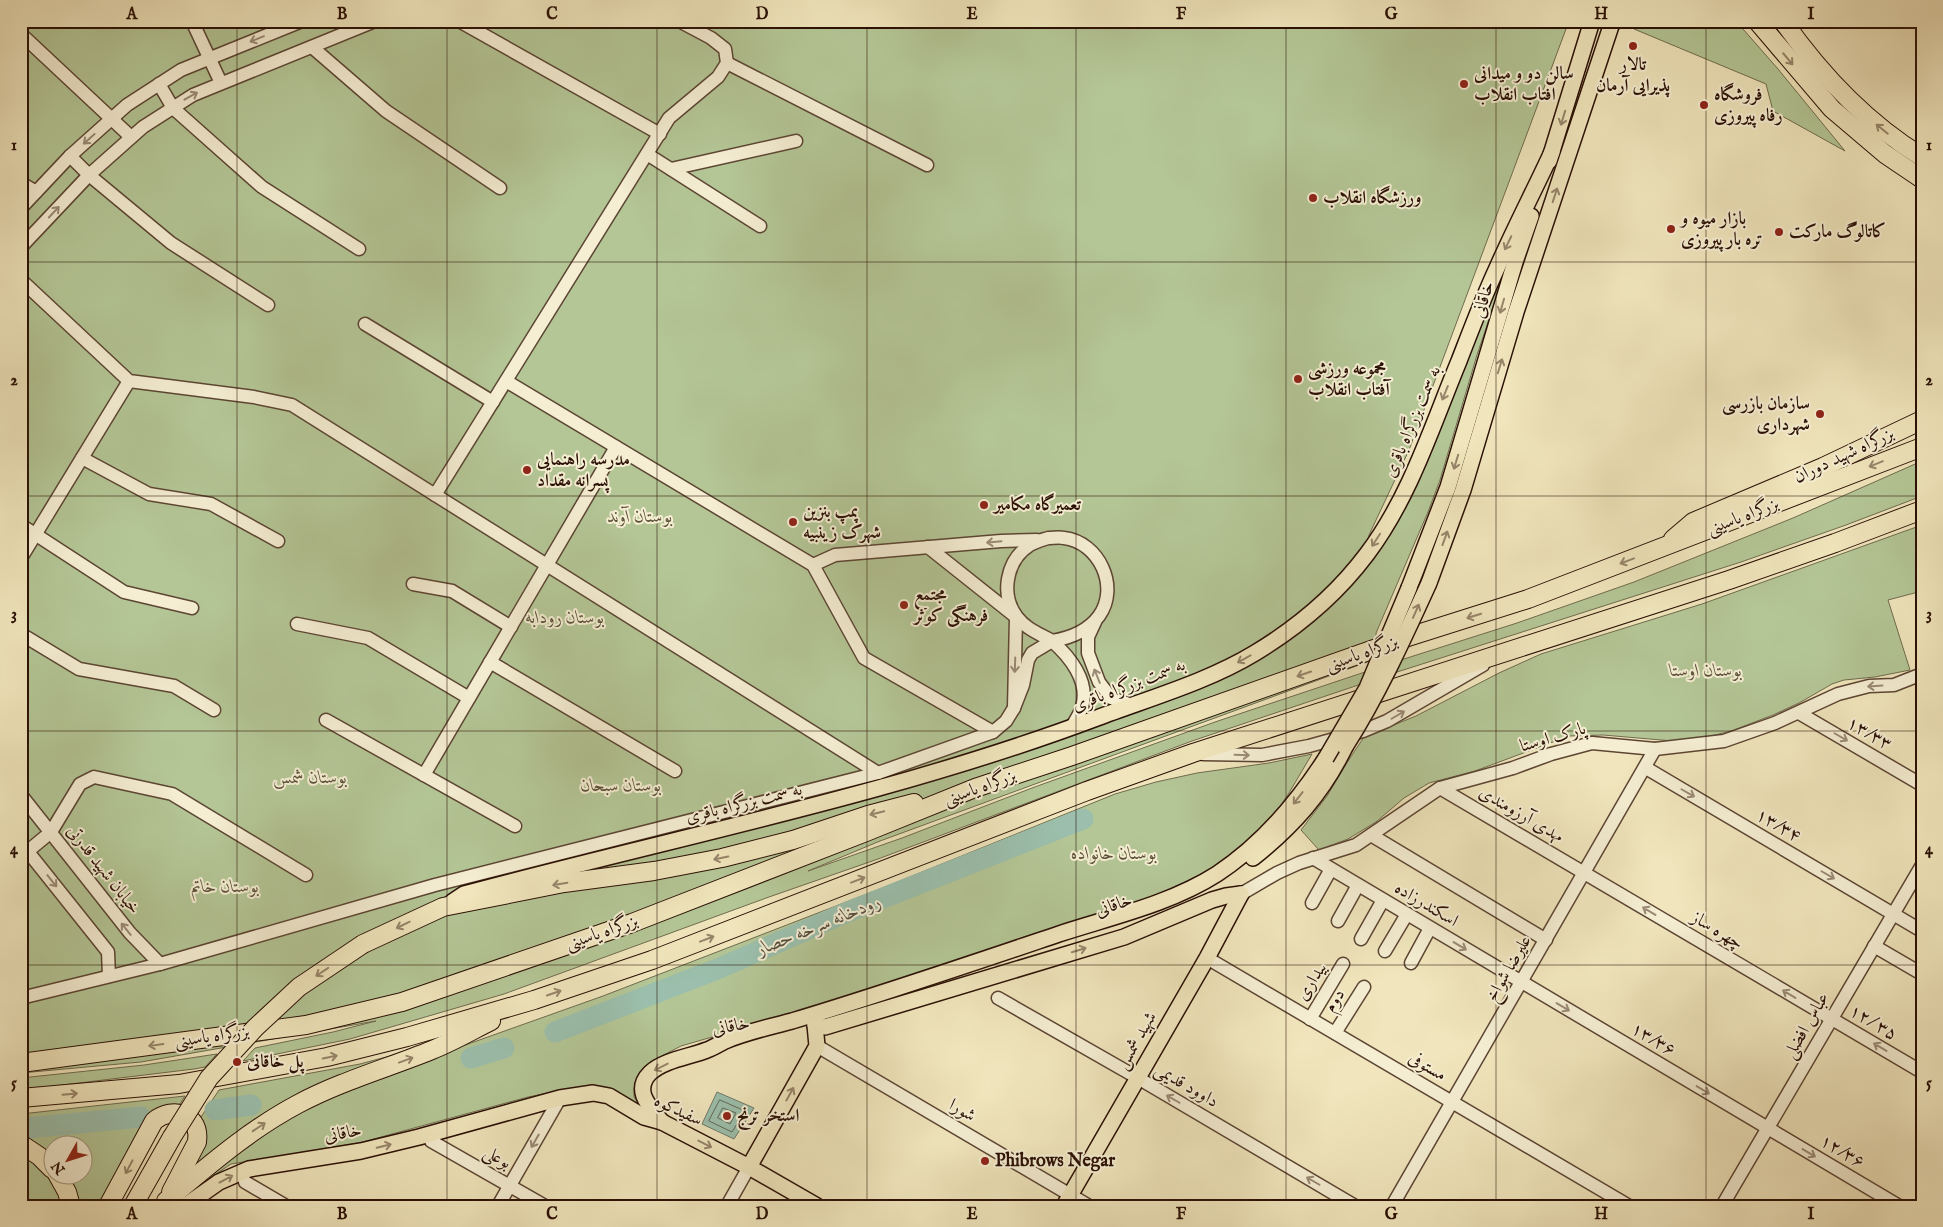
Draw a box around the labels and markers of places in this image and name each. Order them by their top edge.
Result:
marker: تالار پذیرایی آرمان [1627,40,1639,52]
place label: تالار پذیرایی آرمان [1596,54,1670,98]
place label: سالن دو و میدانی افتاب انقلاب [1473,63,1574,107]
marker: سالن دو و میدانی افتاب انقلاب [1458,78,1470,90]
place label: فروشگاه رفاه پیروزی [1714,82,1783,128]
marker: فروشگاه رفاه پیروزی [1698,99,1710,111]
place label: ورزشگاه انقلاب [1323,185,1421,210]
marker: ورزشگاه انقلاب [1307,192,1319,204]
place label: بازار میوه و تره بار پیروزی [1679,208,1763,252]
place label: کاتالوگ مارکت [1789,221,1886,244]
marker: بازار میوه و تره بار پیروزی [1665,223,1677,235]
marker: کاتالوگ مارکت [1773,226,1785,238]
place label: مجموعه ورزشی آفتاب انقلاب [1308,358,1392,402]
marker: مجموعه ورزشی آفتاب انقلاب [1292,373,1304,385]
place label: سازمان بازرسی شهرداری [1722,393,1810,437]
marker: سازمان بازرسی شهرداری [1814,408,1826,420]
place label: مدرسه راهنمایی پسرانه مقداد [536,449,630,494]
marker: مدرسه راهنمایی پسرانه مقداد [521,464,533,476]
place label: تعمیرگاه مکامیر [992,493,1081,517]
marker: تعمیرگاه مکامیر [978,499,990,511]
place label: پمپ بنزین شهرک زینبیه [803,501,881,545]
marker: پمپ بنزین شهرک زینبیه [787,516,799,528]
place label: مجتمع فرهنگی کوثر [912,584,988,628]
marker: مجتمع فرهنگی کوثر [898,599,910,611]
place label: پل خاقانی [246,1051,305,1074]
marker: پل خاقانی [231,1056,243,1068]
place label: استخر ترنج [737,1105,799,1130]
marker: استخر ترنج [721,1110,733,1122]
place label: Phibrows Negar [995,1150,1115,1173]
marker: Phibrows Negar [979,1155,991,1167]

